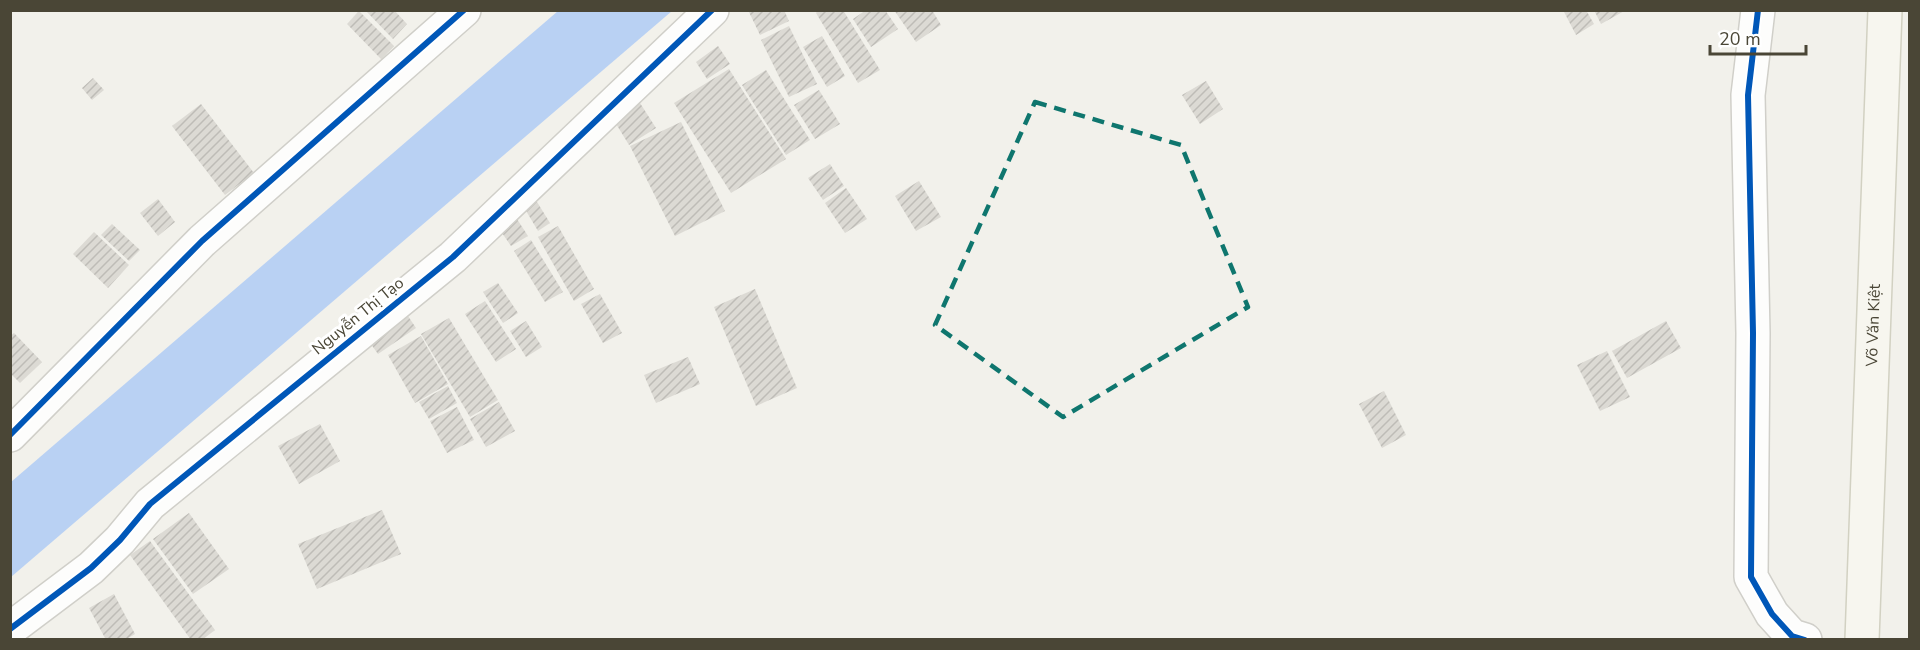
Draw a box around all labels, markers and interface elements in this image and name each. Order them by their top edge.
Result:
scale bar [1710,18,1806,56]
text: 20 m [1719,27,1761,51]
street label: Nguyễn Thị Tạo [307,272,409,360]
street label: Võ Văn Kiệt [1861,283,1886,368]

